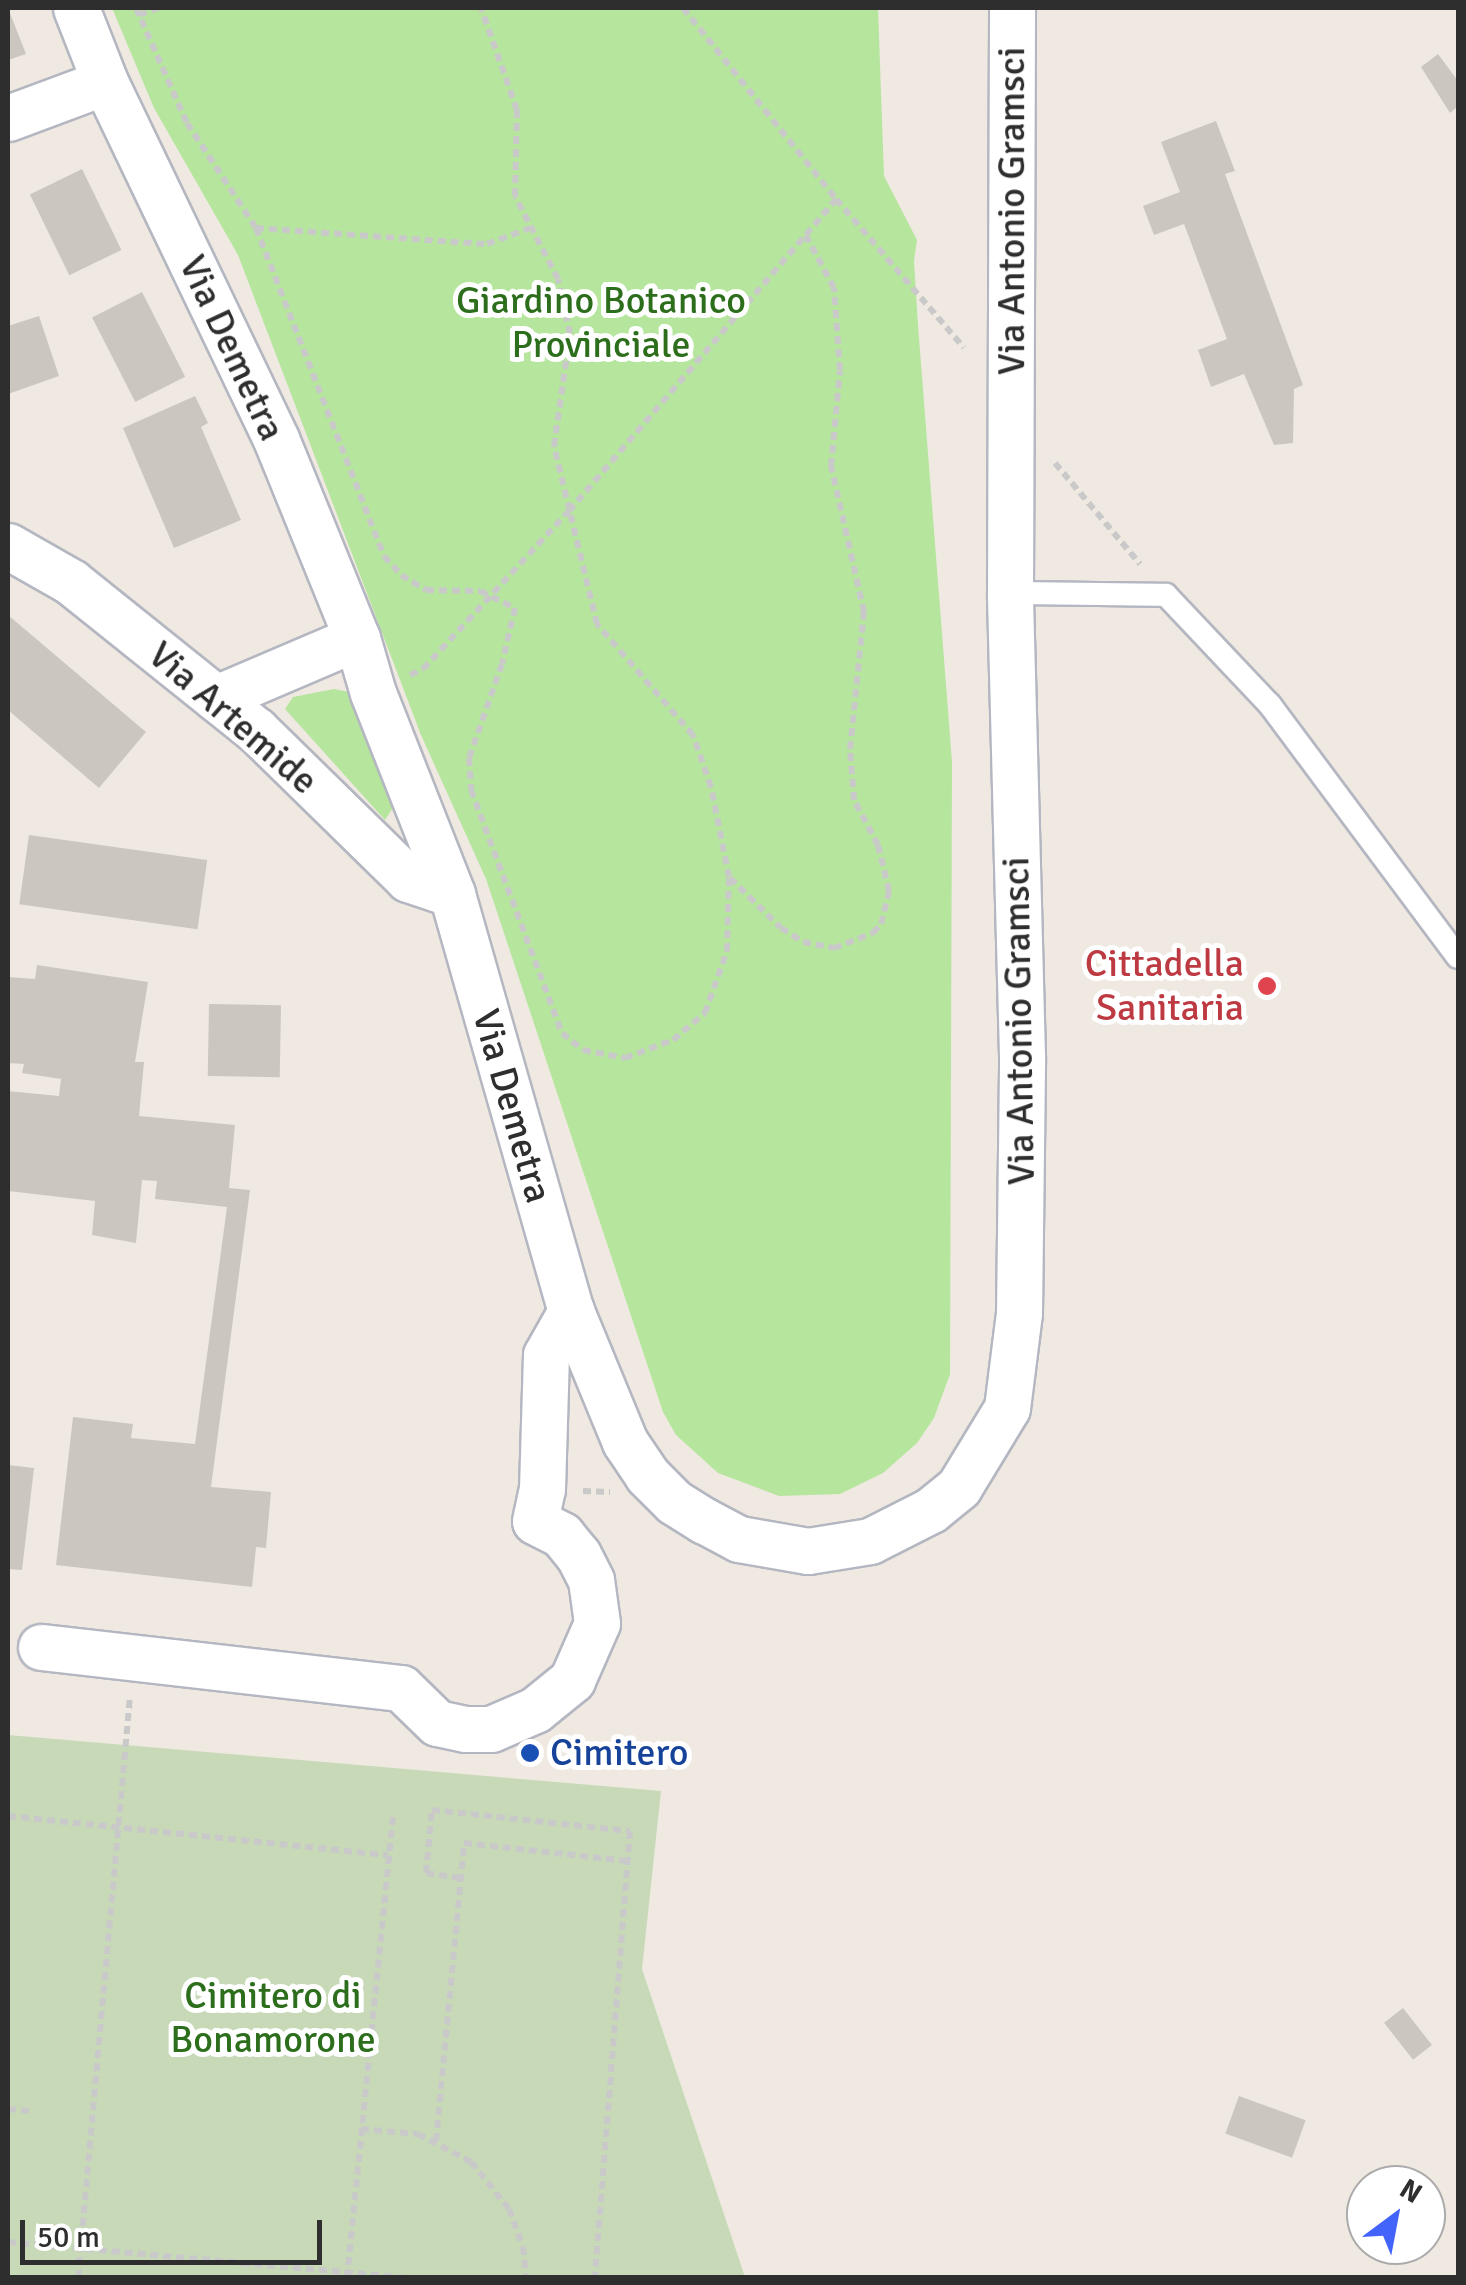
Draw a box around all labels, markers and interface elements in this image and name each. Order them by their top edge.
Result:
street label: Via Antonio Gramsci [989,47,1035,375]
street label: Via Demetra [169,248,295,448]
park label: Giardino Botanico Provinciale [456,278,746,368]
street label: Via Artemide [139,632,327,804]
street label: Via Antonio Gramsci [993,856,1045,1186]
place label: Cittadella Sanitaria [1085,941,1244,1030]
marker: Cittadella Sanitaria [1254,973,1280,999]
street label: Via Demetra [463,1004,561,1208]
place label: Cimitero [550,1730,689,1776]
marker: Cimitero [519,1742,541,1764]
park label: Cimitero di Bonamorone [170,1973,376,2062]
north arrow [1346,2165,1446,2265]
text: N [1394,2172,1428,2211]
scale bar [25,2200,328,2262]
text: 50 m [37,2219,100,2256]

